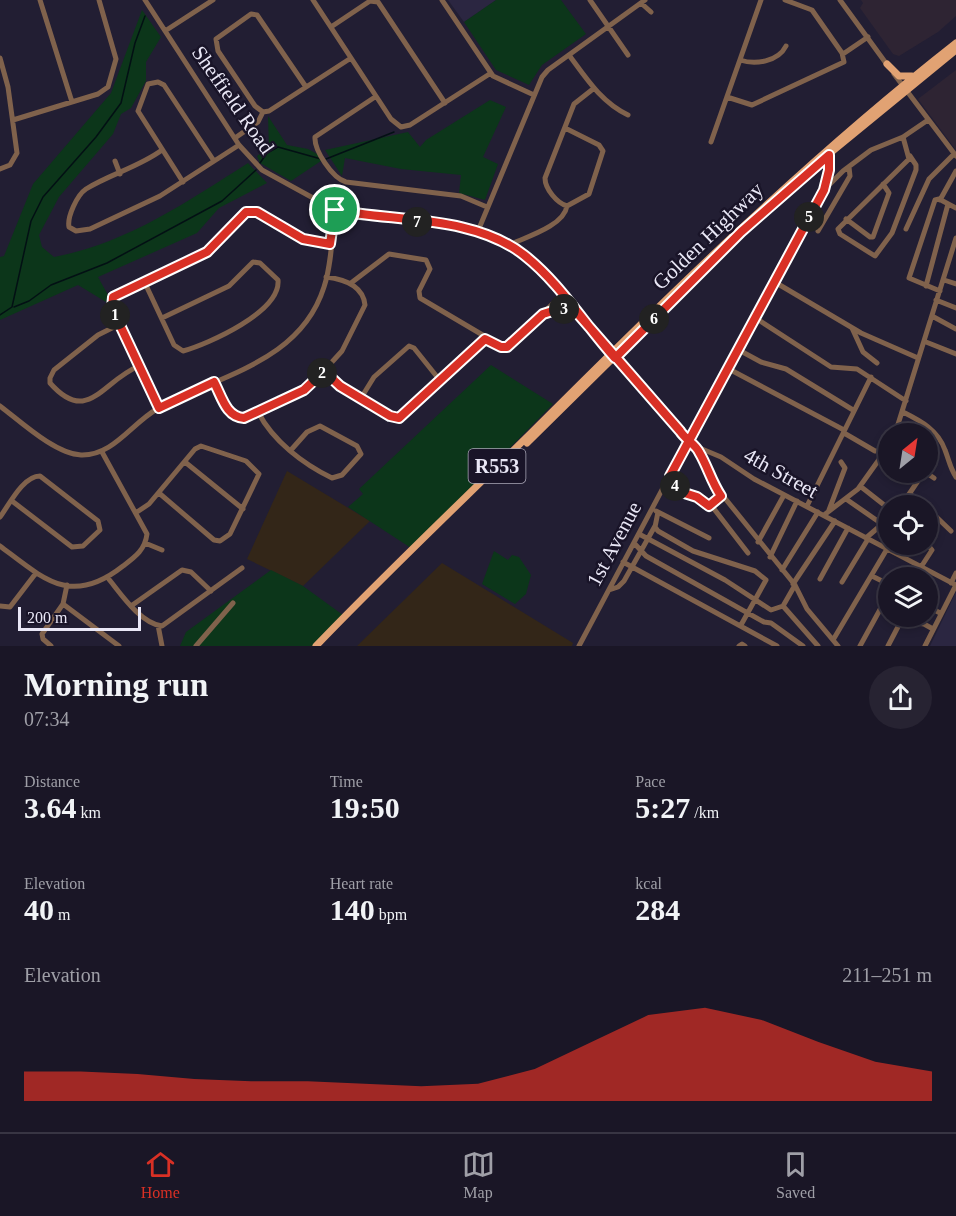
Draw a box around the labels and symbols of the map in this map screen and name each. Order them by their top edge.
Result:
street label: Sheffield Road [187,41,279,159]
street label: Golden Highway [648,177,769,295]
pin [309,184,360,235]
pin: 5 [794,202,824,232]
pin: 7 [402,207,432,237]
pin: 3 [549,294,579,324]
pin: 1 [100,300,130,330]
pin: 6 [639,304,669,334]
pin: 2 [307,358,337,388]
north arrow [878,423,938,483]
street label: 4th Street [740,443,822,503]
road number: R553 [468,449,526,483]
pin: 4 [660,471,690,501]
street label: 1st Avenue [582,498,646,590]
scale bar [18,604,141,632]

